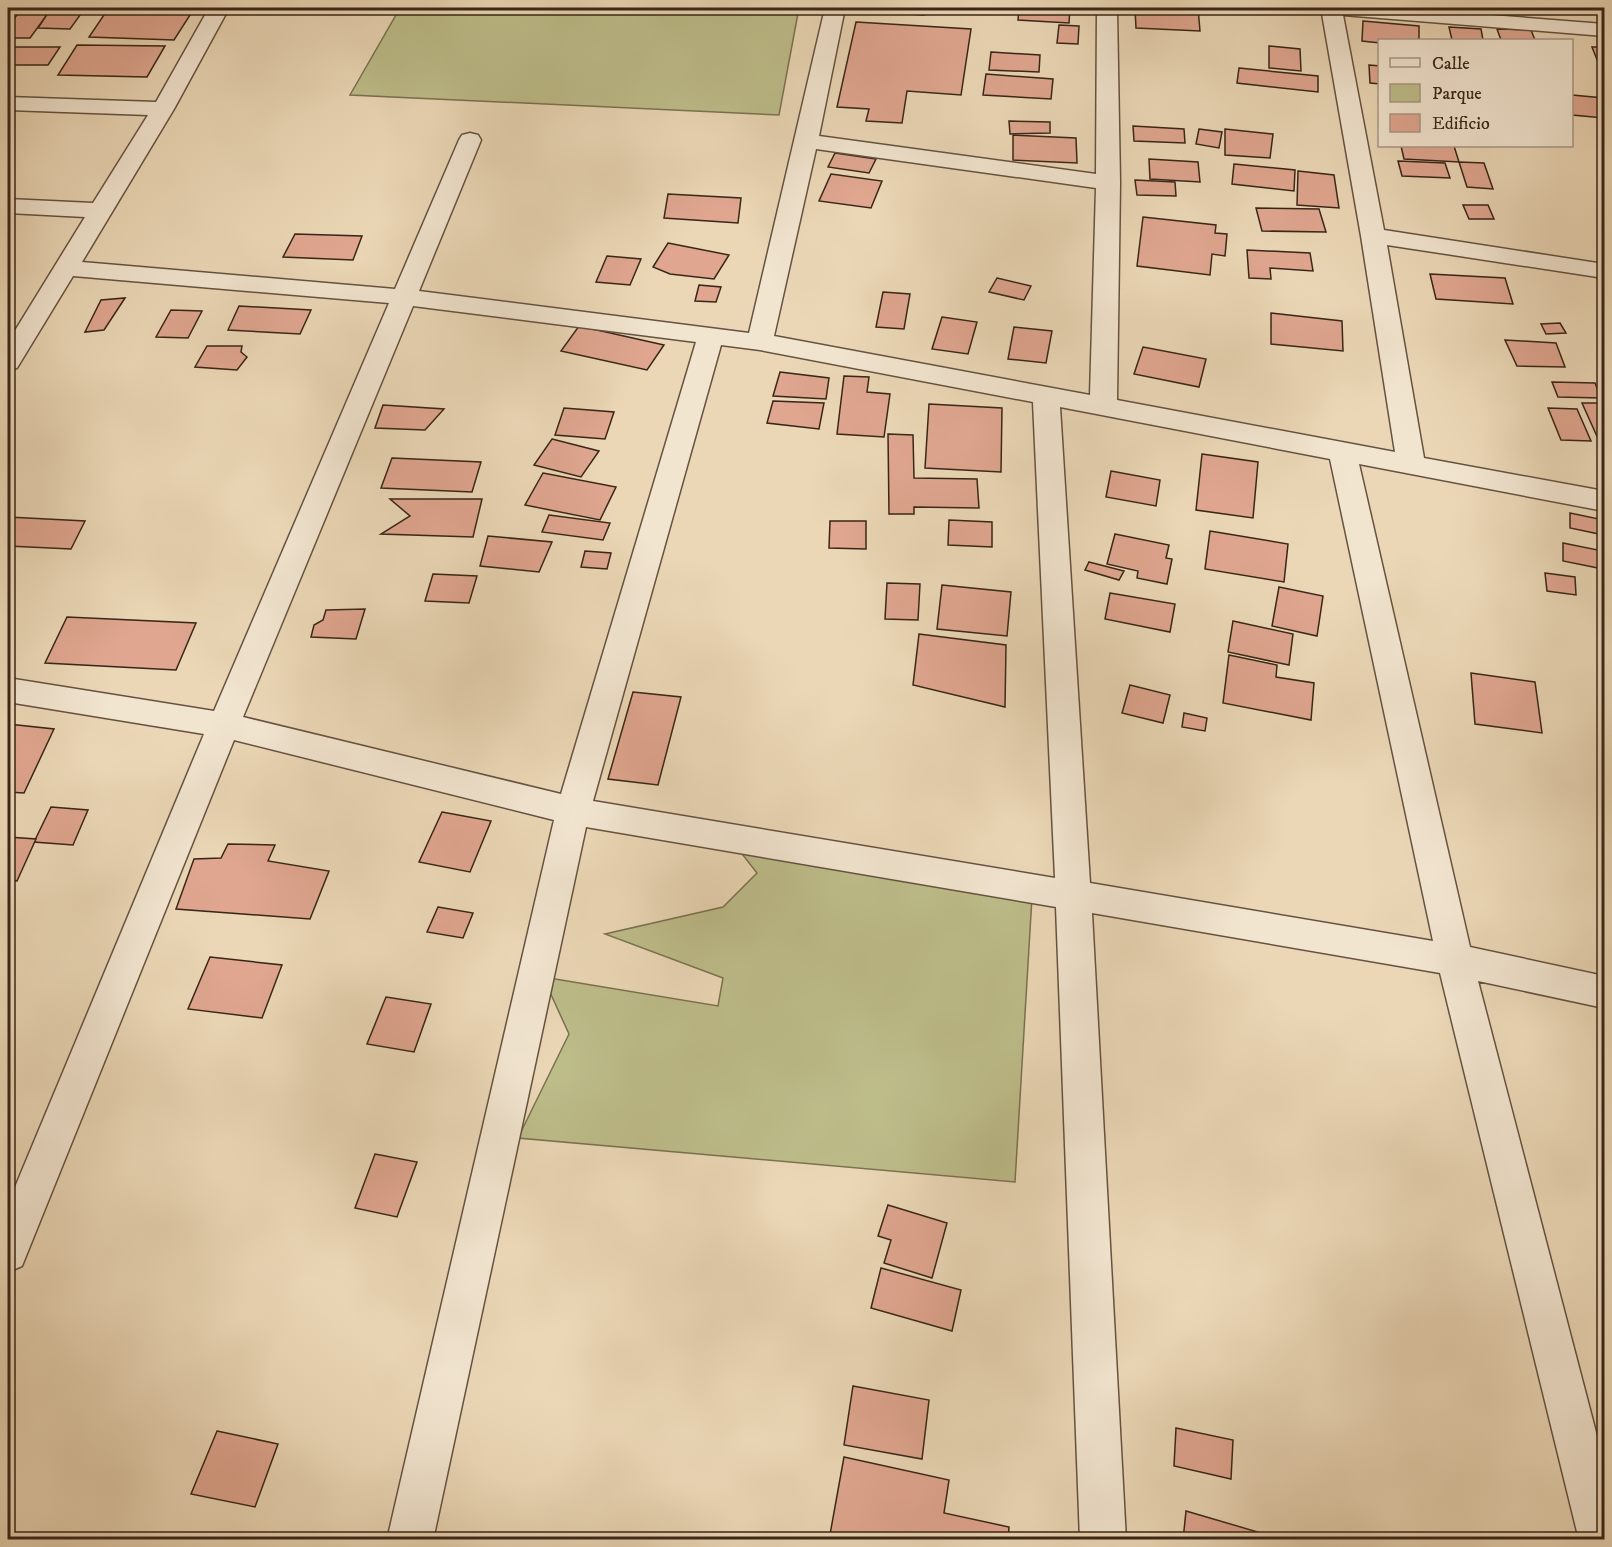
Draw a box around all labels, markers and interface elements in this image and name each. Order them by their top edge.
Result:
legend [1378,39,1573,147]
text: Calle [1432,53,1470,75]
text: Parque [1432,83,1482,105]
text: Edificio [1432,113,1490,135]

